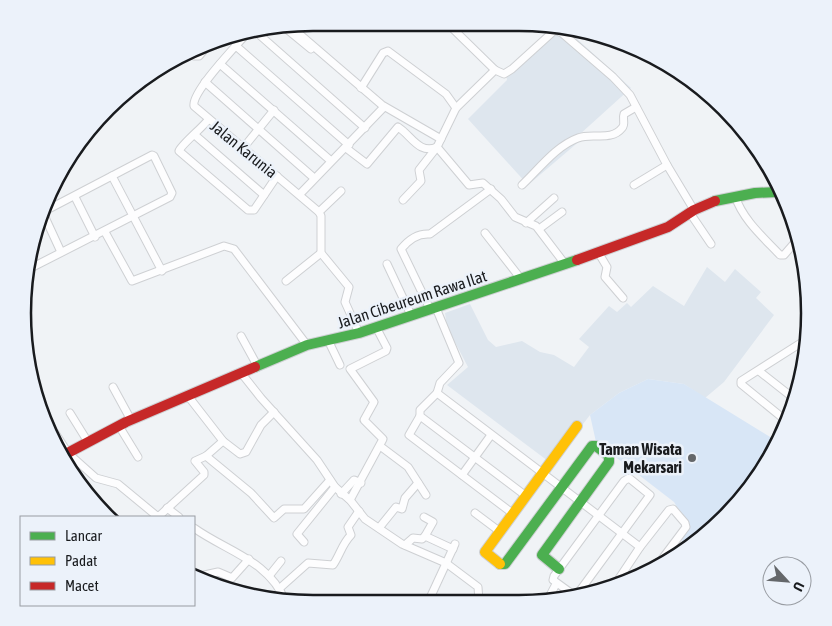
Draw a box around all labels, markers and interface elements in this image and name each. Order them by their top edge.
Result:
street label: Jalan Karunia [207,117,281,181]
street label: Jalan Cibeureum Rawa Ilat [335,266,489,332]
place label: Taman Wisata Mekarsari [599,440,682,476]
marker: Taman Wisata Mekarsari [686,452,698,464]
legend [20,516,195,606]
text: Lancar [65,527,103,544]
text: Padat [65,552,97,569]
north arrow [762,556,812,606]
text: Macet [65,577,99,594]
text: U [790,579,808,594]

